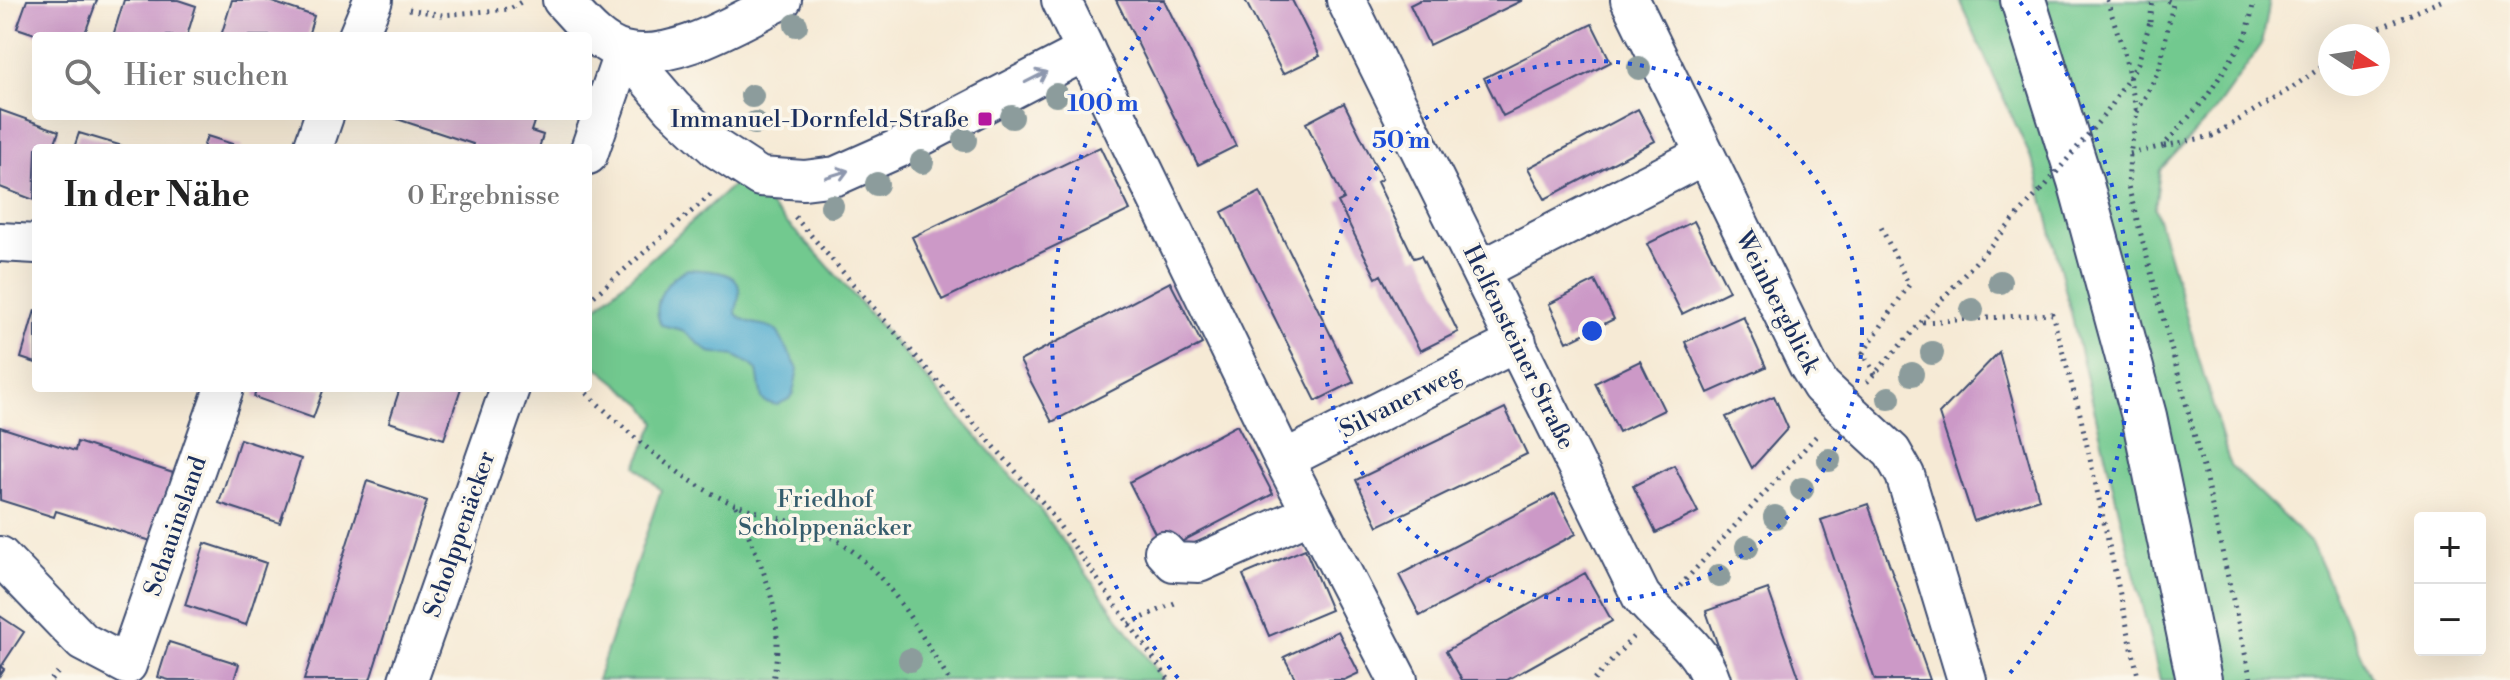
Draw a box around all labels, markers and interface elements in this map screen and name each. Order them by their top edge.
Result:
north arrow [2318,24,2390,96]
search box [32,32,592,120]
icon: search [60,54,104,98]
text: Hier suchen [124,57,288,95]
one-way arrow [1023,69,1047,84]
text: 100 m [1067,89,1139,119]
place label: Immanuel-Dornfeld-Straße [670,105,969,135]
marker: Immanuel-Dornfeld-Straße [976,110,994,128]
text: 50 m [1372,126,1430,156]
one-way arrow [824,166,850,181]
text: In der Nähe [64,175,250,217]
text: 0 Ergebnisse [407,180,560,212]
street label: Weinbergblick [1728,225,1827,380]
street label: Helfensteiner Straße [1455,240,1581,455]
centre of rings [1578,317,1606,345]
street label: Silvanerweg [1335,358,1466,445]
street label: Scholppenäcker [417,447,502,621]
street label: Schauinsland [138,452,214,600]
park label: Friedhof Scholppenäcker [738,485,912,543]
map controls [2414,512,2486,656]
button: + [2414,512,2486,584]
button: − [2414,584,2486,656]

